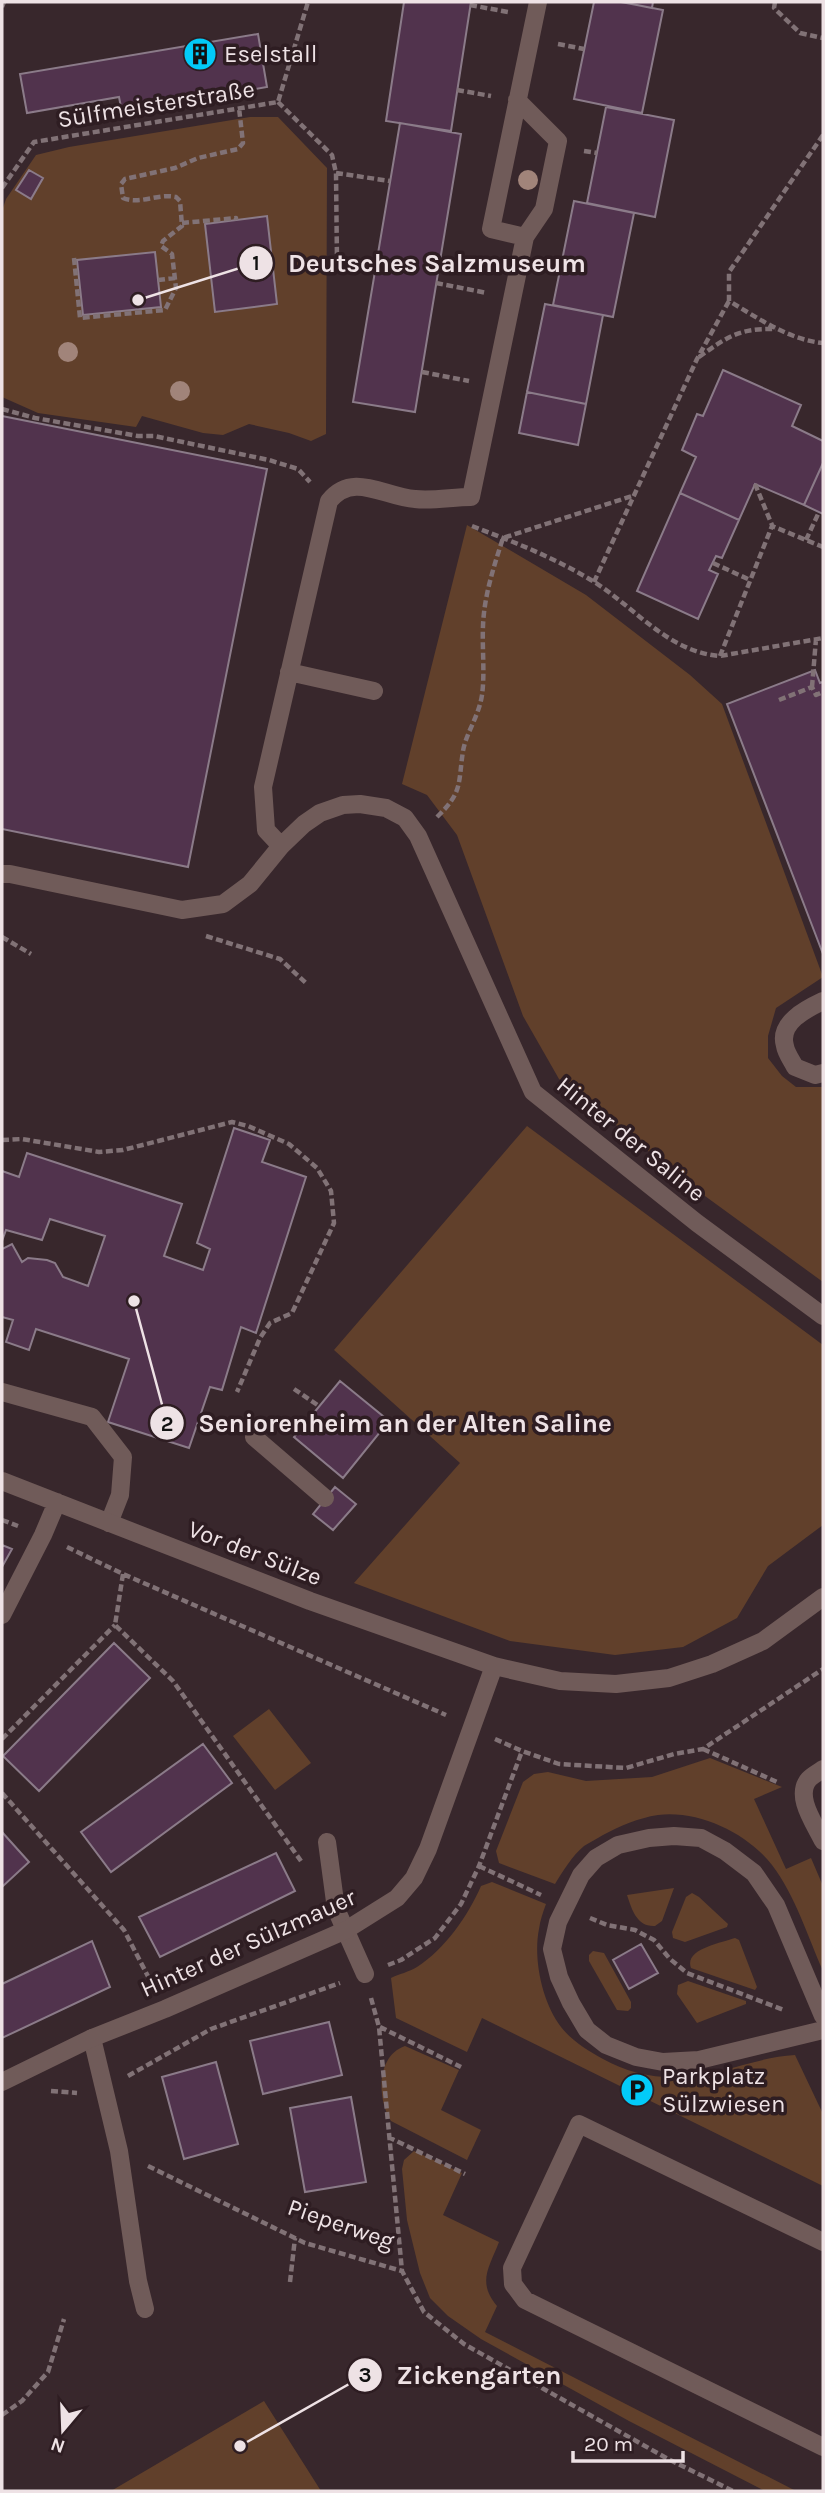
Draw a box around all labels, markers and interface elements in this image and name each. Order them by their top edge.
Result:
building icon: Eselstall [181,35,219,73]
place label: Eselstall [224,40,317,68]
street label: Sülfmeisterstraße [55,75,257,133]
callout: Deutsches Salzmuseum [239,239,600,286]
text: Deutsches Salzmuseum [288,248,586,279]
text: 1 [252,251,260,275]
street label: Hinter der Saline [551,1071,711,1207]
callout: Seniorenheim an der Alten Saline [149,1400,626,1447]
text: Seniorenheim an der Alten Saline [198,1408,612,1439]
text: 2 [161,1412,173,1436]
street label: Vor der Sülze [184,1515,326,1591]
street label: Hinter der Sülzmauer [136,1883,360,2003]
place label: Parkplatz Sülzwiesen [662,2062,785,2118]
parking icon: Parkplatz Sülzwiesen [618,2071,656,2109]
street label: Pieperweg [284,2193,398,2255]
callout: Zickengarten [348,2351,575,2398]
text: Zickengarten [397,2360,561,2391]
text: 3 [358,2363,372,2387]
north arrow [28,2395,98,2465]
scale bar [573,2420,683,2464]
text: 20 m [584,2432,633,2456]
text: N [48,2433,68,2458]

